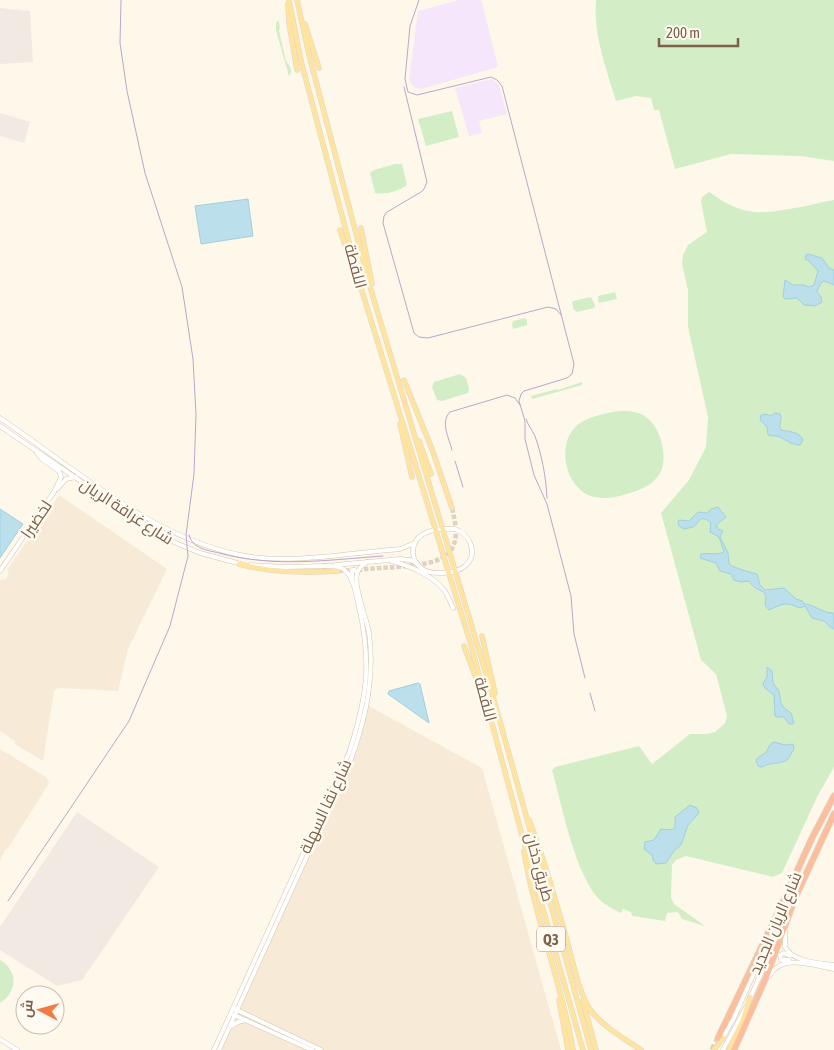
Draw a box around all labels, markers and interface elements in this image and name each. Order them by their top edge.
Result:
scale bar [659,15,738,47]
text: 200 m [666,24,700,41]
street label: اللقطة [341,242,371,290]
street label: شارع غرافة الريان [75,474,177,550]
street label: لخضيرا [17,497,56,542]
street label: اللقطة [471,675,501,723]
street label: شارع نقا السهلة [295,756,357,857]
street label: طريق دخان [520,831,558,904]
street label: شارع الريان الجديد [745,869,807,978]
road number: Q3 [537,926,565,952]
north arrow [15,985,65,1035]
text: ش [18,999,37,1019]

